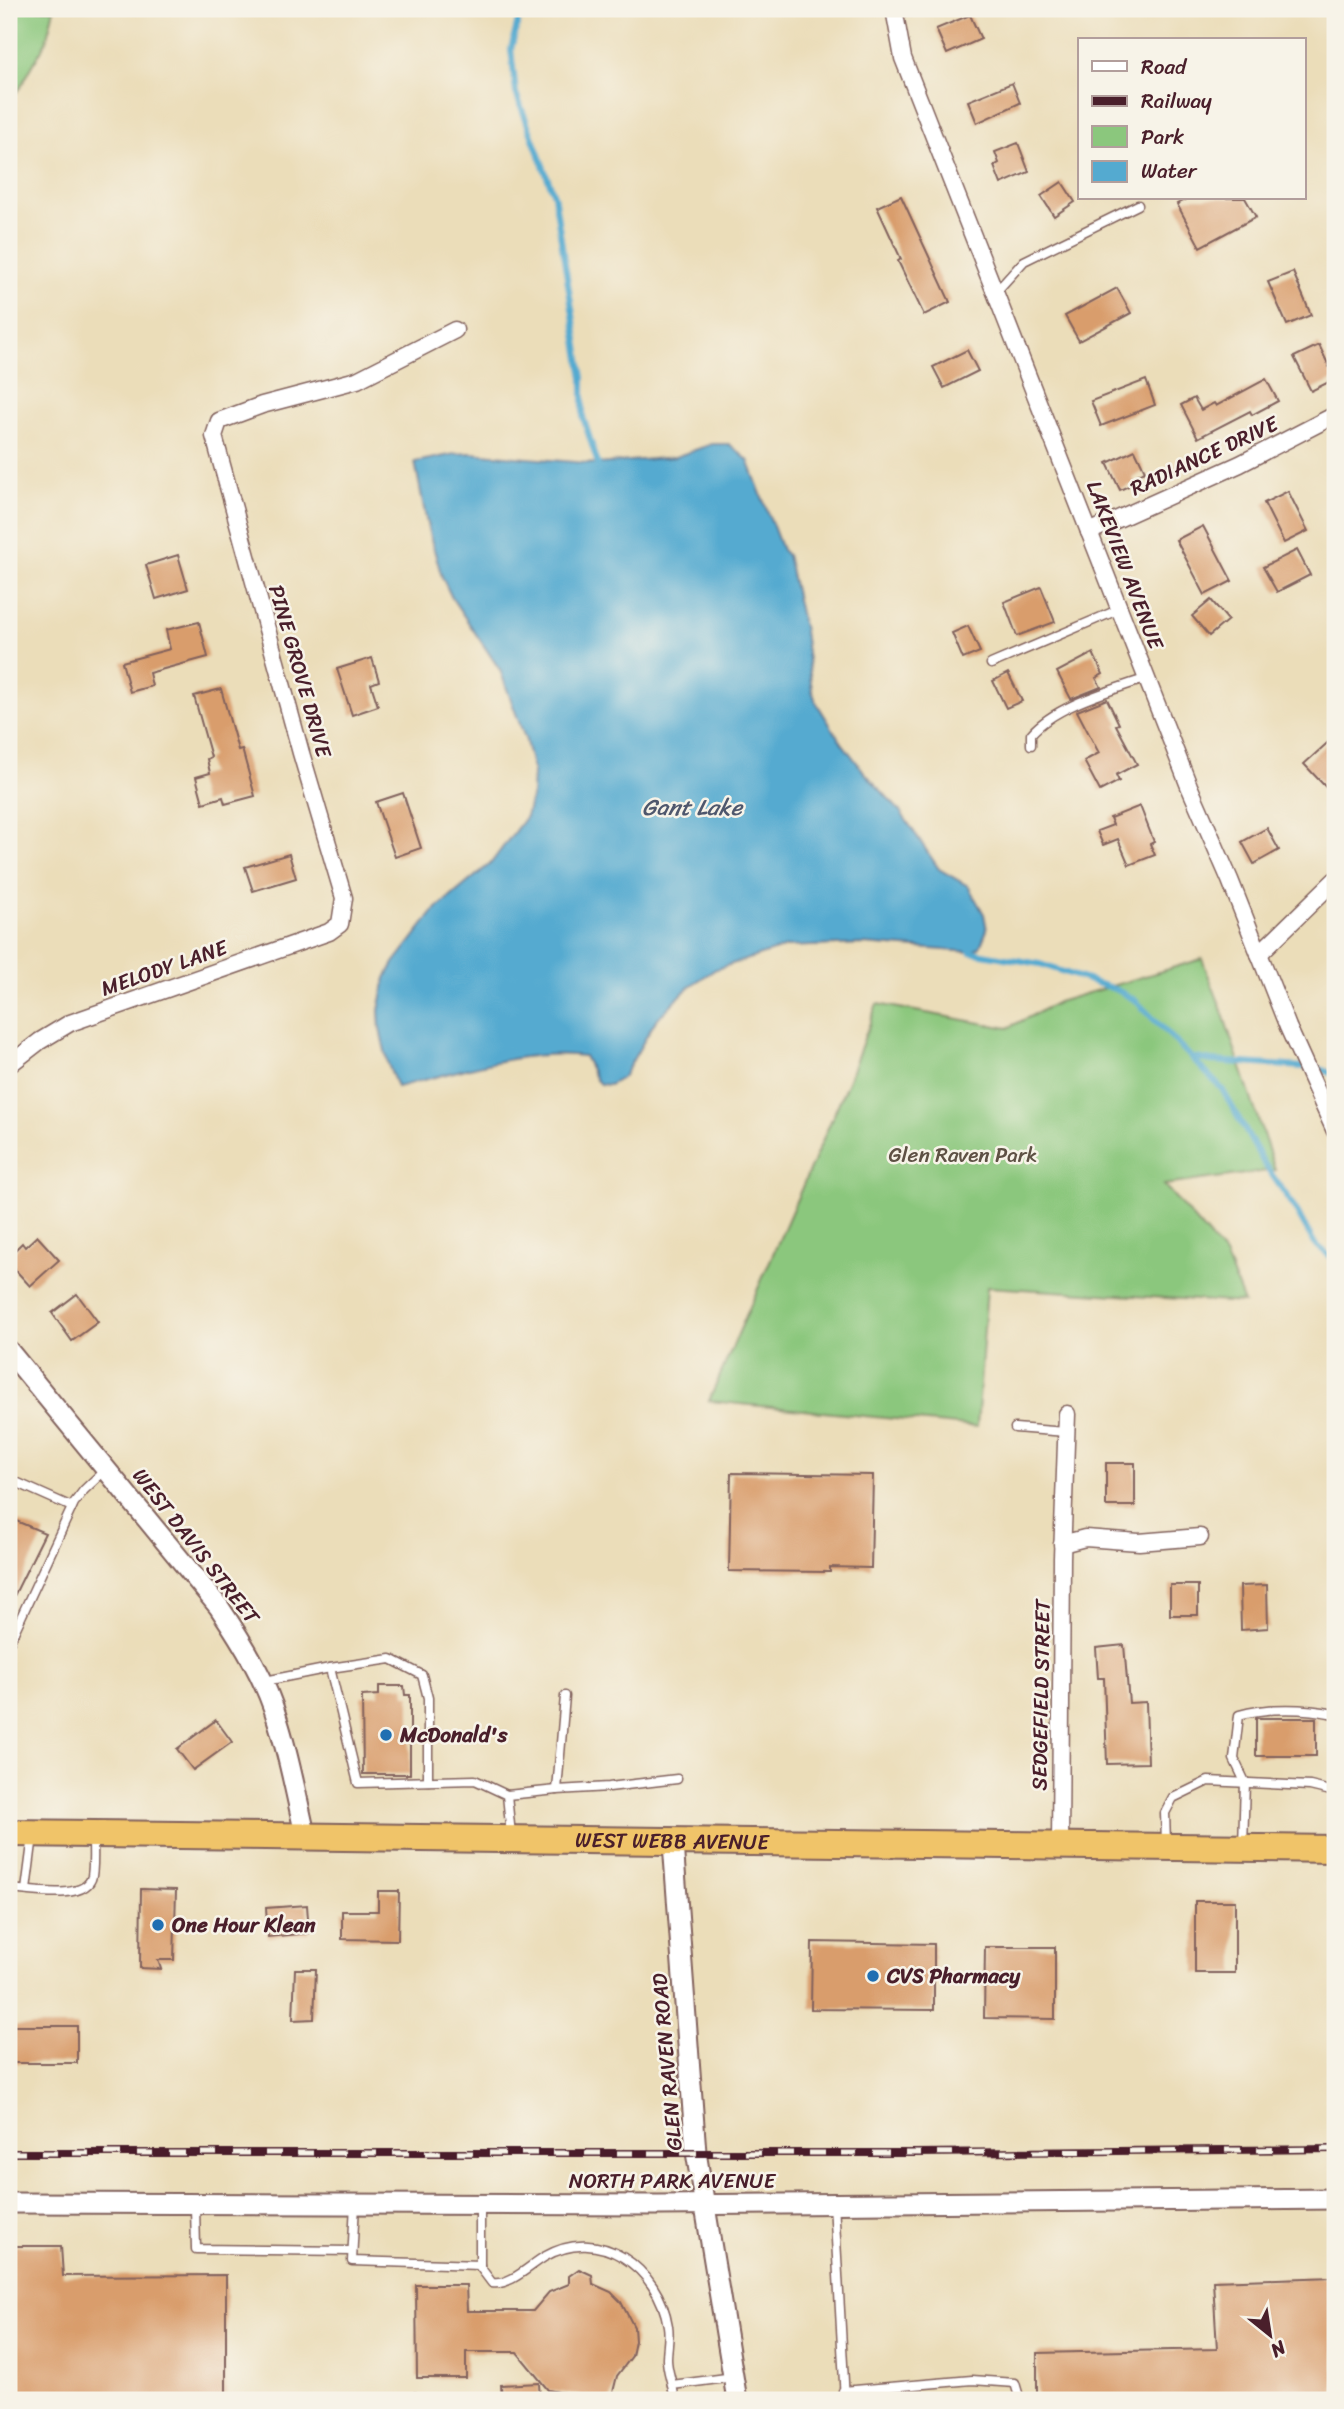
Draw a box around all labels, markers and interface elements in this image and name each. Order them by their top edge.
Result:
legend [1078,38,1306,200]
text: Road [1141,48,1188,86]
text: Railway [1141,82,1212,120]
text: Park [1141,118,1184,156]
text: Water [1141,152,1198,190]
street label: RADIANCE DRIVE [1124,404,1286,507]
street label: LAKEVIEW AVENUE [1075,475,1175,656]
street label: PINE GROVE DRIVE [257,580,343,763]
water label: Gant Lake [642,787,744,828]
street label: MELODY LANE [96,928,234,1007]
park label: Glen Raven Park [889,1136,1037,1174]
street label: WEST DAVIS STREET [122,1459,270,1634]
street label: SEDGEFIELD STREET [1020,1598,1062,1791]
place label: McDonald's [399,1716,508,1754]
marker: McDonald's [378,1727,394,1743]
street label: WEST WEBB AVENUE [575,1821,770,1861]
place label: One Hour Klean [172,1906,316,1944]
marker: One Hour Klean [150,1917,166,1933]
place label: CVS Pharmacy [886,1957,1021,1995]
marker: CVS Pharmacy [865,1968,881,1984]
street label: GLEN RAVEN ROAD [640,1971,694,2152]
street label: NORTH PARK AVENUE [569,2162,776,2200]
north arrow [1236,2300,1306,2370]
text: N [1264,2331,1293,2367]

